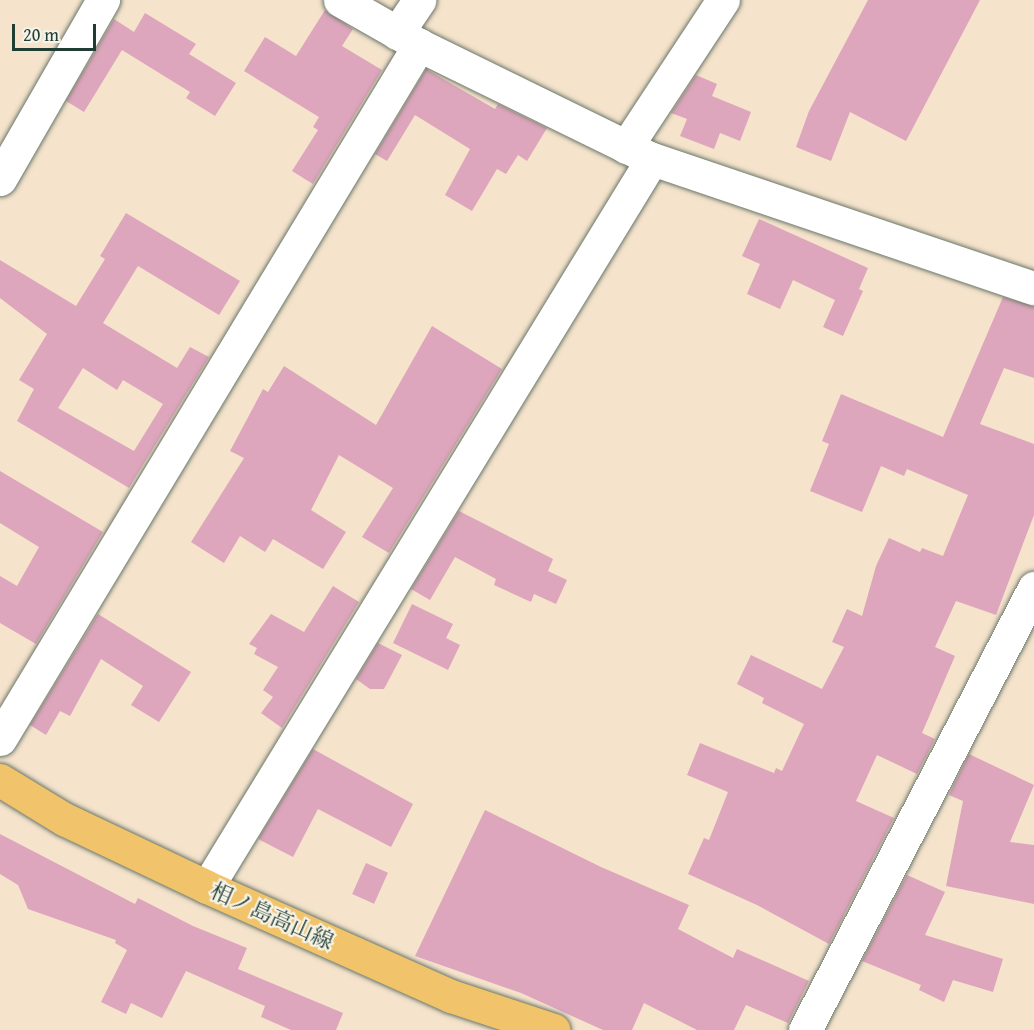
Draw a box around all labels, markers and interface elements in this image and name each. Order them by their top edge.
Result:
scale bar [15,12,99,50]
text: 20 m [23,21,59,48]
street label: 相ノ島高山線 [206,877,338,955]

